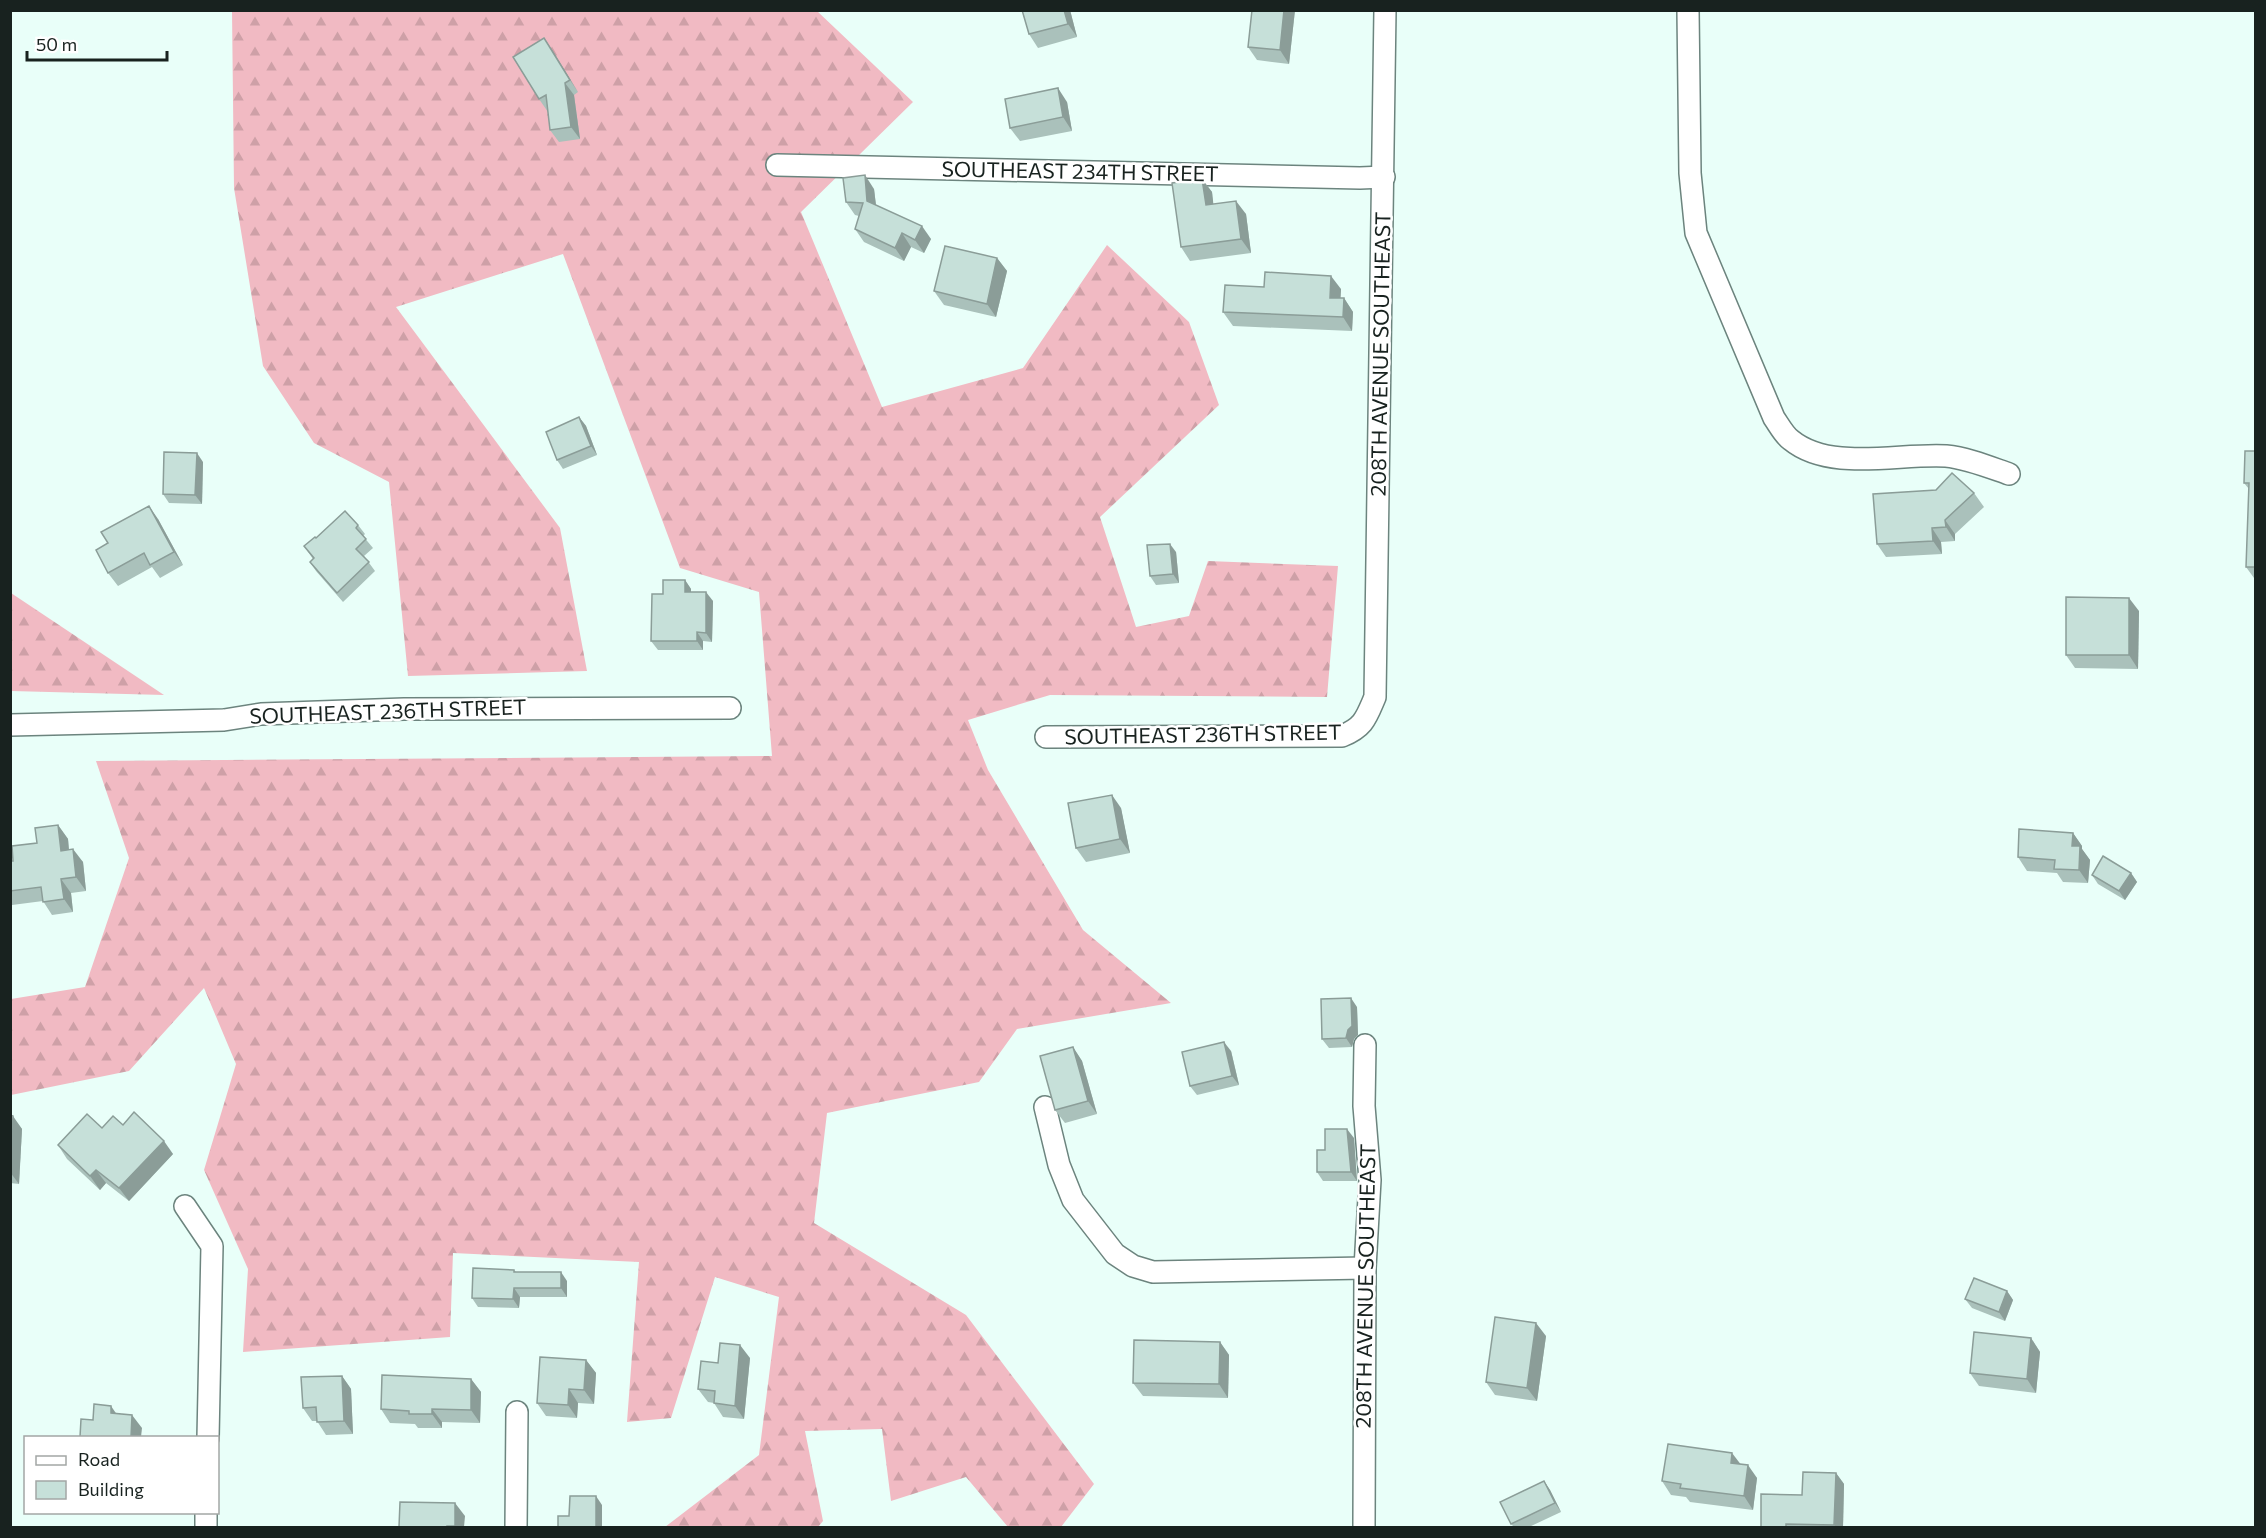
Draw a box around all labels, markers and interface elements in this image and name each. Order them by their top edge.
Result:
scale bar [27,24,166,62]
text: 50 m [36,33,77,55]
street label: SOUTHEAST 234TH STREET [941,156,1219,185]
street label: 208TH AVENUE SOUTHEAST [1365,211,1394,496]
street label: SOUTHEAST 236TH STREET [249,693,527,728]
street label: SOUTHEAST 236TH STREET [1064,719,1342,748]
street label: 208TH AVENUE SOUTHEAST [1350,1143,1379,1428]
legend [24,1436,219,1514]
text: Road [78,1448,120,1470]
text: Building [78,1478,144,1500]

